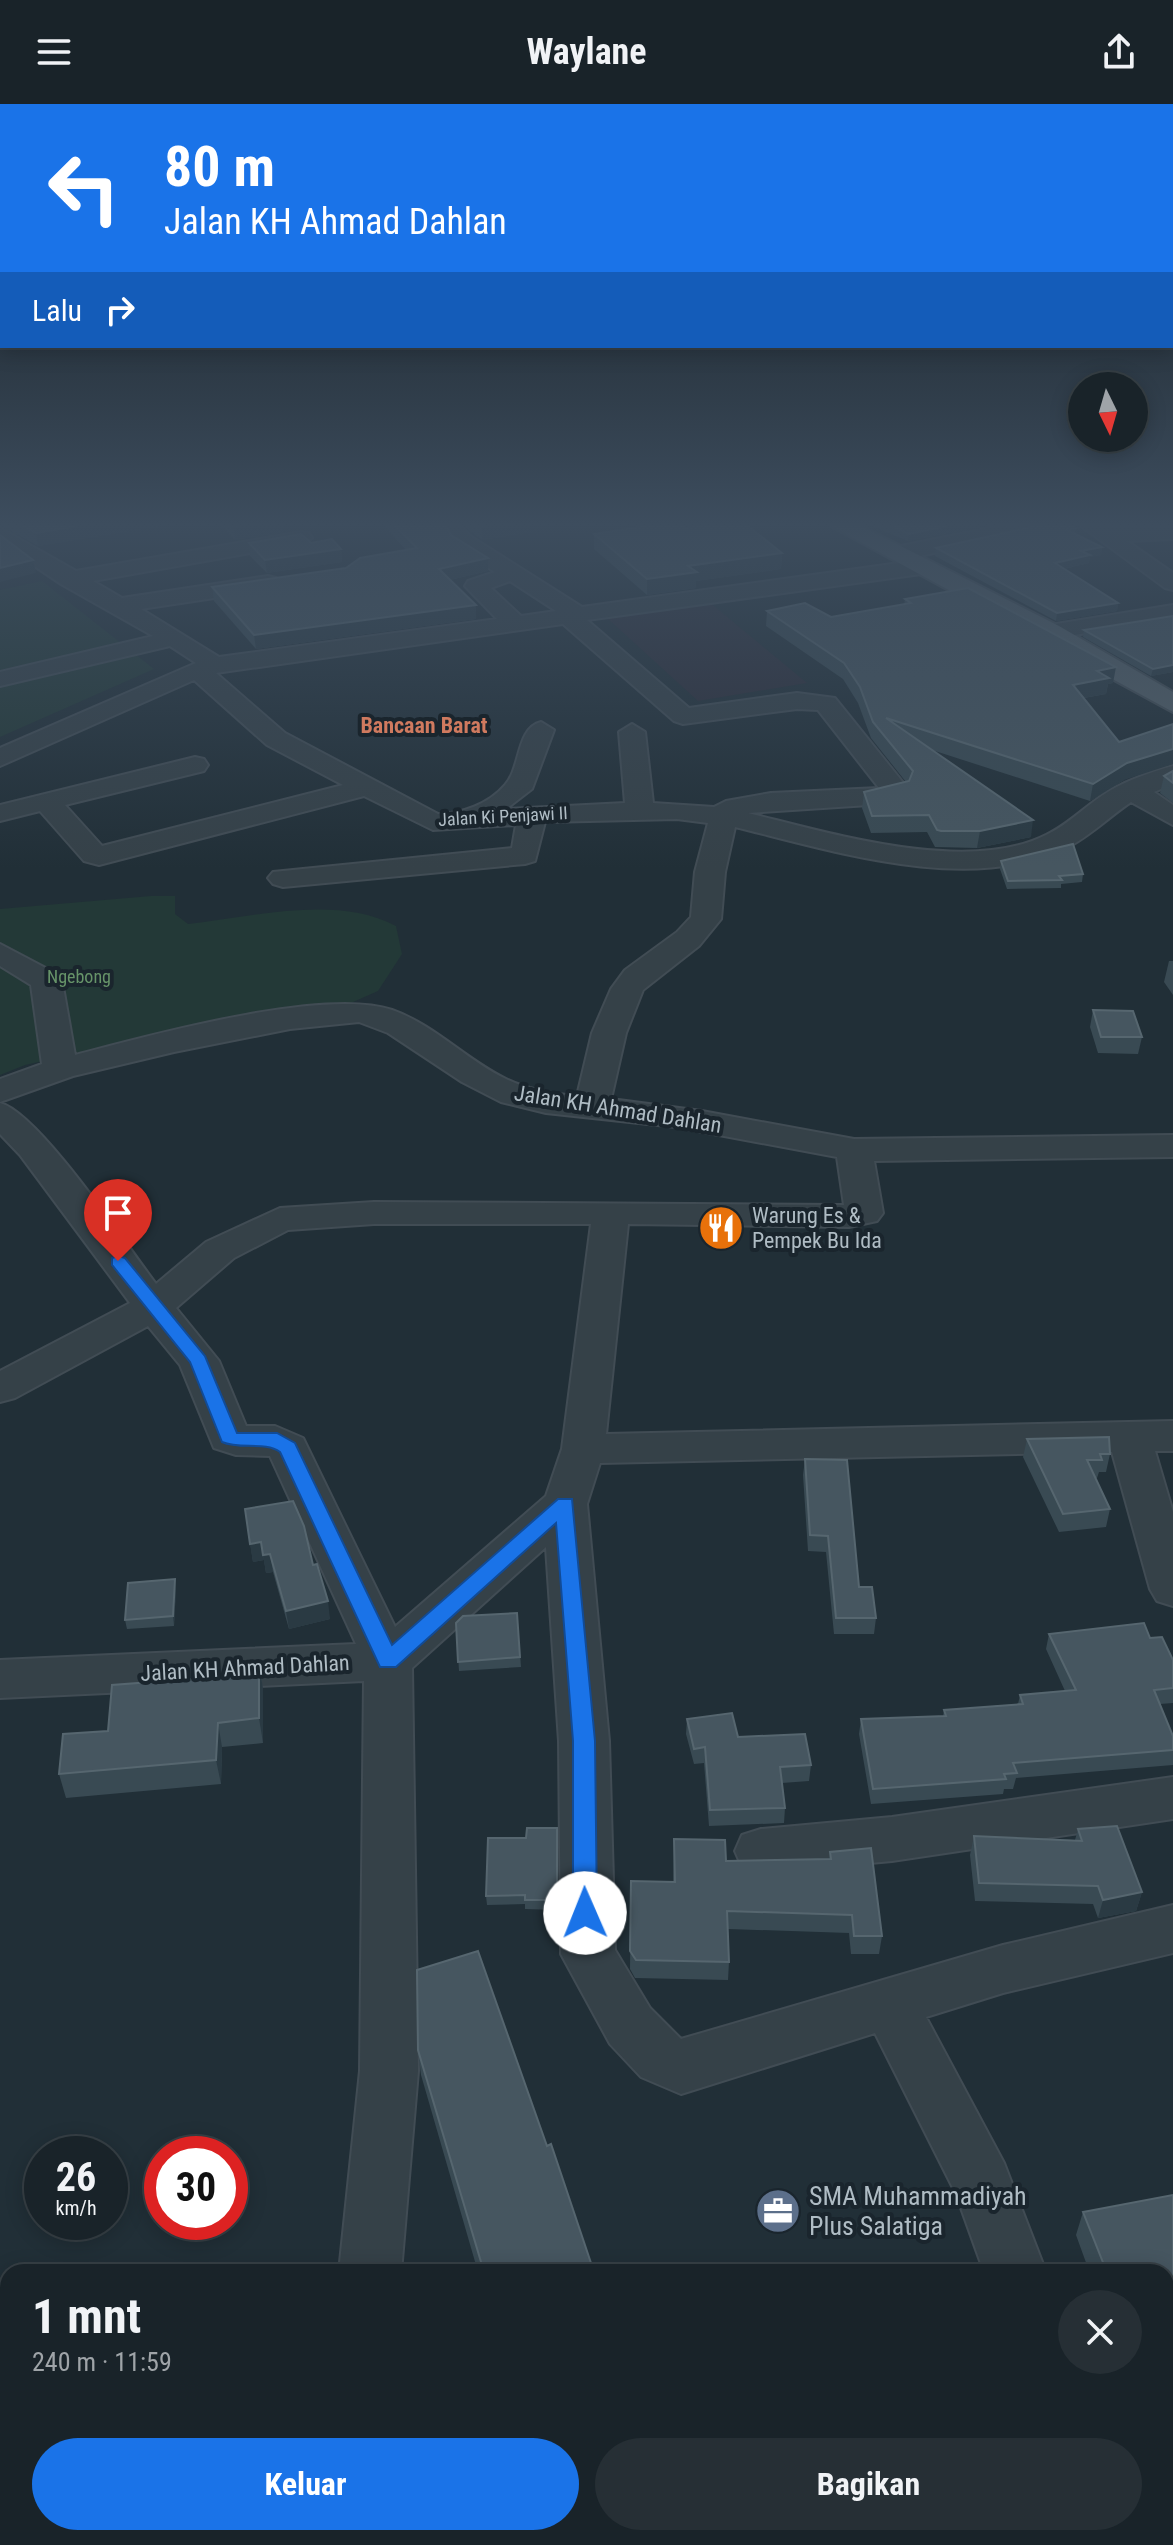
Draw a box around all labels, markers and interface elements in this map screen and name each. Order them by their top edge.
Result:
icon: menu [32,30,76,74]
icon: share [1097,30,1141,74]
text: Waylane [526,31,647,73]
text: 80 m [164,134,275,200]
icon: left [32,136,136,240]
text: Jalan KH Ahmad Dahlan [164,201,507,243]
icon: right [98,288,142,332]
text: Lalu [32,293,82,328]
north arrow [1068,372,1148,452]
map controls [1068,372,1148,452]
district label: Bancaan Barat [360,713,488,738]
street label: Jalan Ki Penjawi II [438,802,568,830]
park label: Ngebong [47,966,111,987]
street label: Jalan KH Ahmad Dahlan [513,1080,723,1138]
pin [84,1179,152,1261]
icon: arrive [96,1191,140,1235]
place label: Warung Es & Pempek Bu Ida [752,1203,882,1253]
restaurant icon: Warung Es & Pempek Bu Ida [697,1204,745,1252]
street label: Jalan KH Ahmad Dahlan [140,1650,350,1686]
position arrow [543,1871,627,1955]
speed limit sign: 30 [144,2136,248,2240]
text: 26 [56,2154,96,2201]
place label: SMA Muhammadiyah Plus Salatiga [809,2181,1027,2241]
office icon: SMA Muhammadiyah Plus Salatiga [754,2187,802,2235]
text: km/h [55,2196,97,2220]
text: 1 mnt [32,2288,141,2345]
button: close [1058,2290,1142,2374]
text: 240 m · 11:59 [32,2347,172,2377]
button: Keluar [32,2438,579,2530]
button: Bagikan [595,2438,1142,2530]

